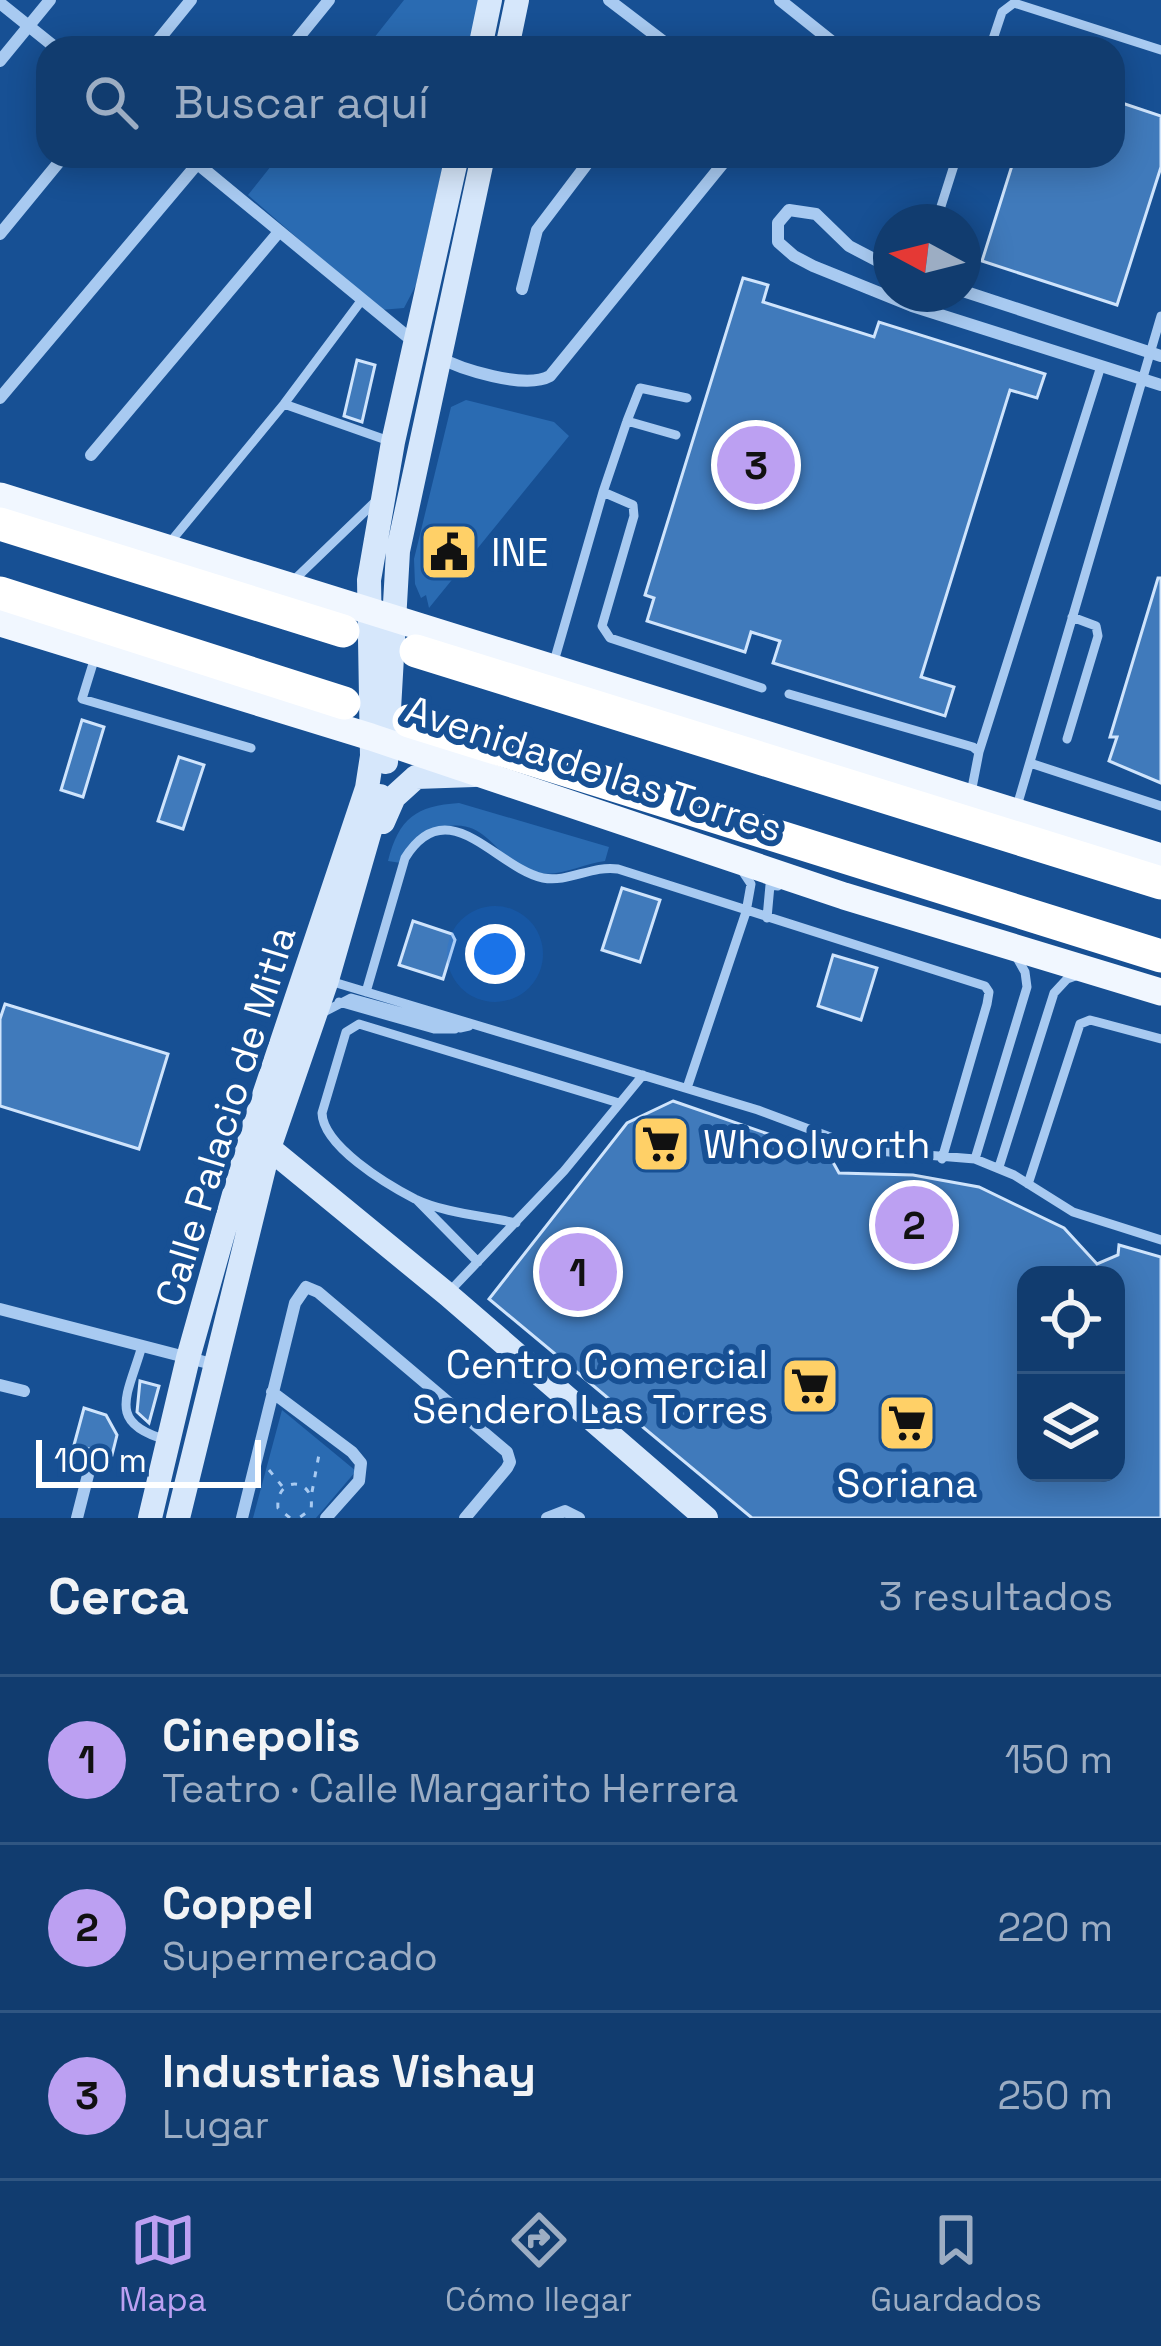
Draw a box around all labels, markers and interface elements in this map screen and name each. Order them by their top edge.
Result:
search box [36,36,1125,168]
icon: search [78,69,144,135]
text: Buscar aquí [174,74,429,131]
north arrow [873,204,981,312]
pin: 3 [717,420,795,510]
public building icon: INE [418,521,480,583]
place label: INE [491,528,548,577]
street label: Avenida de las Torres [399,684,788,853]
street label: Calle Palacio de Mitla [144,920,307,1312]
your location [465,924,525,984]
supermarket icon: Whoolworth [630,1113,692,1175]
place label: Whoolworth [703,1120,930,1169]
pin: 2 [875,1180,953,1270]
pin: 1 [539,1227,617,1317]
map controls [1017,1266,1125,1482]
button: locate [1017,1266,1125,1374]
place label: Centro Comercial Sendero Las Torres [412,1340,768,1434]
supermarket icon: Centro Comercial Sendero Las Torres [779,1355,841,1417]
button: layers [1017,1374,1125,1482]
supermarket icon: Soriana [876,1392,938,1454]
scale bar [36,1434,261,1487]
text: 100 m [54,1440,147,1482]
place label: Soriana [836,1459,978,1508]
text: Cerca [48,1564,189,1629]
text: 3 resultados [879,1572,1113,1621]
text: Cinepolis [162,1707,360,1764]
text: 1 [78,1735,96,1784]
text: 150 m [1005,1735,1113,1784]
text: Teatro · Calle Margarito Herrera [162,1764,739,1813]
text: Coppel [162,1875,314,1932]
text: 2 [75,1903,99,1952]
text: 220 m [997,1903,1113,1952]
text: Supermercado [162,1932,438,1981]
text: Industrias Vishay [162,2043,536,2100]
text: 3 [75,2071,99,2120]
text: 250 m [998,2071,1113,2120]
text: Lugar [162,2100,269,2149]
tab: Mapa [119,2207,207,2321]
tab: Cómo llegar [445,2207,632,2321]
tab: Guardados [870,2207,1042,2321]

